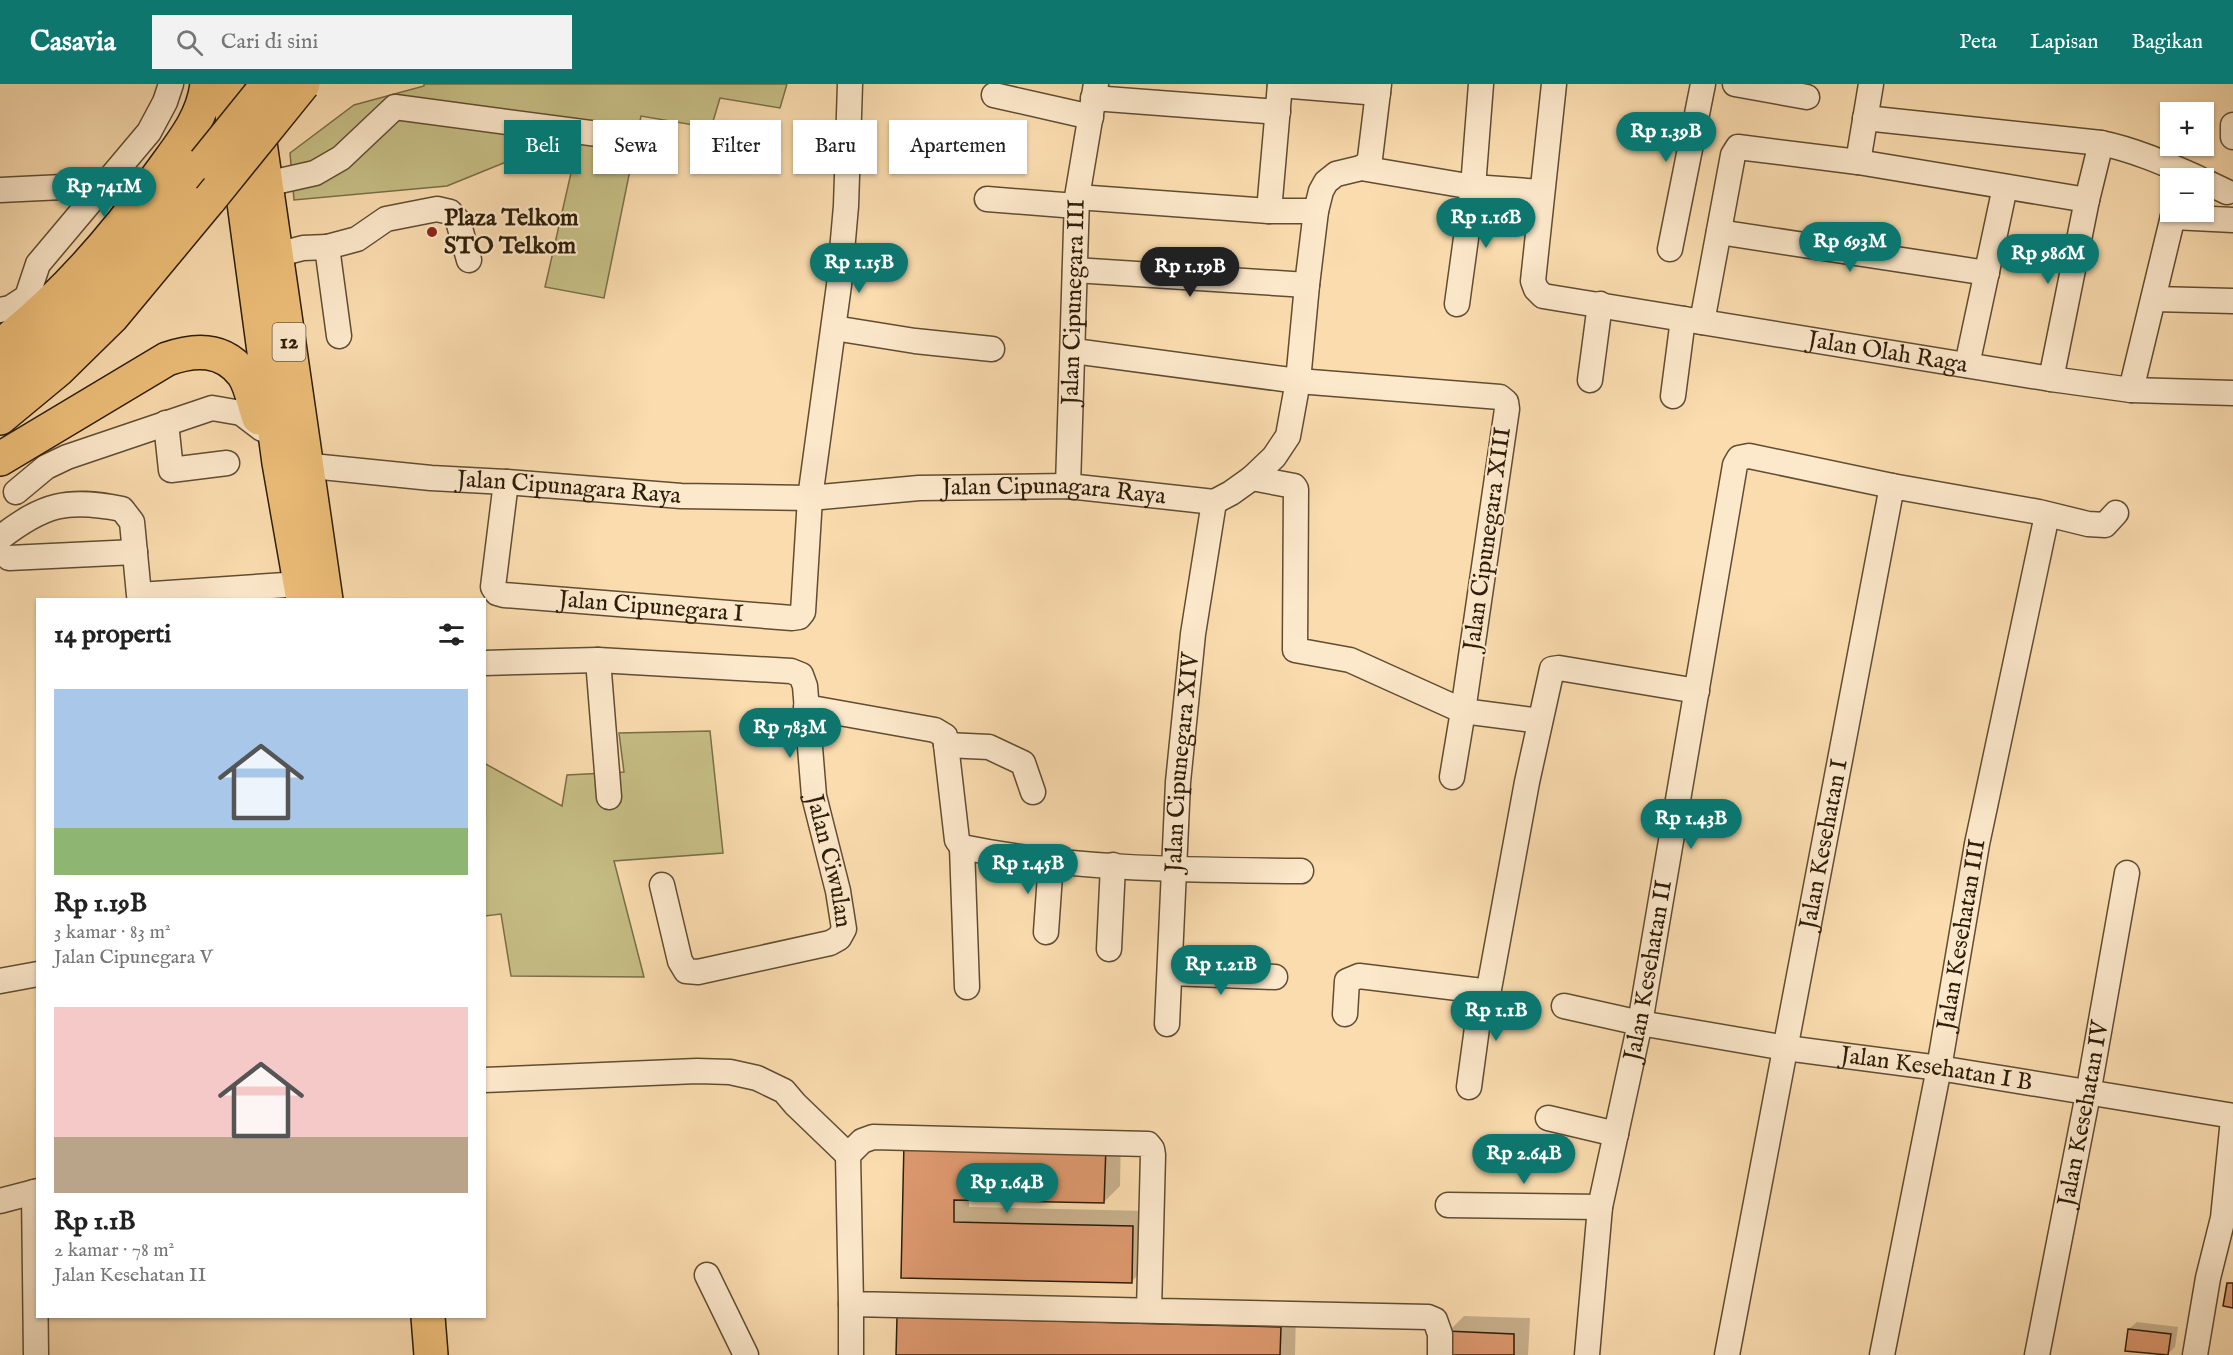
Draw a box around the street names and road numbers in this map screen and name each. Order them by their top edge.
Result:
street label: Jalan Cipunegara III [1055,199,1092,409]
road number: 12 [272,323,306,361]
street label: Jalan Olah Raga [1803,324,1971,381]
street label: Jalan Cipunegara XIII [1457,425,1519,656]
street label: Jalan Cipunagara Raya [453,464,683,511]
street label: Jalan Cipunagara Raya [939,470,1168,512]
street label: Jalan Cipunegara I [555,584,745,630]
street label: Jalan Cipunegara XIV [1158,650,1207,876]
street label: Jalan Kesehatan I [1792,756,1855,935]
street label: Jalan Ciwulan [798,788,859,930]
street label: Jalan Kesehatan III [1930,837,1993,1035]
street label: Jalan Kesehatan II [1616,878,1680,1067]
street label: Jalan Kesehatan IV [2050,1017,2116,1212]
street label: Jalan Kesehatan I B [1836,1039,2035,1099]

